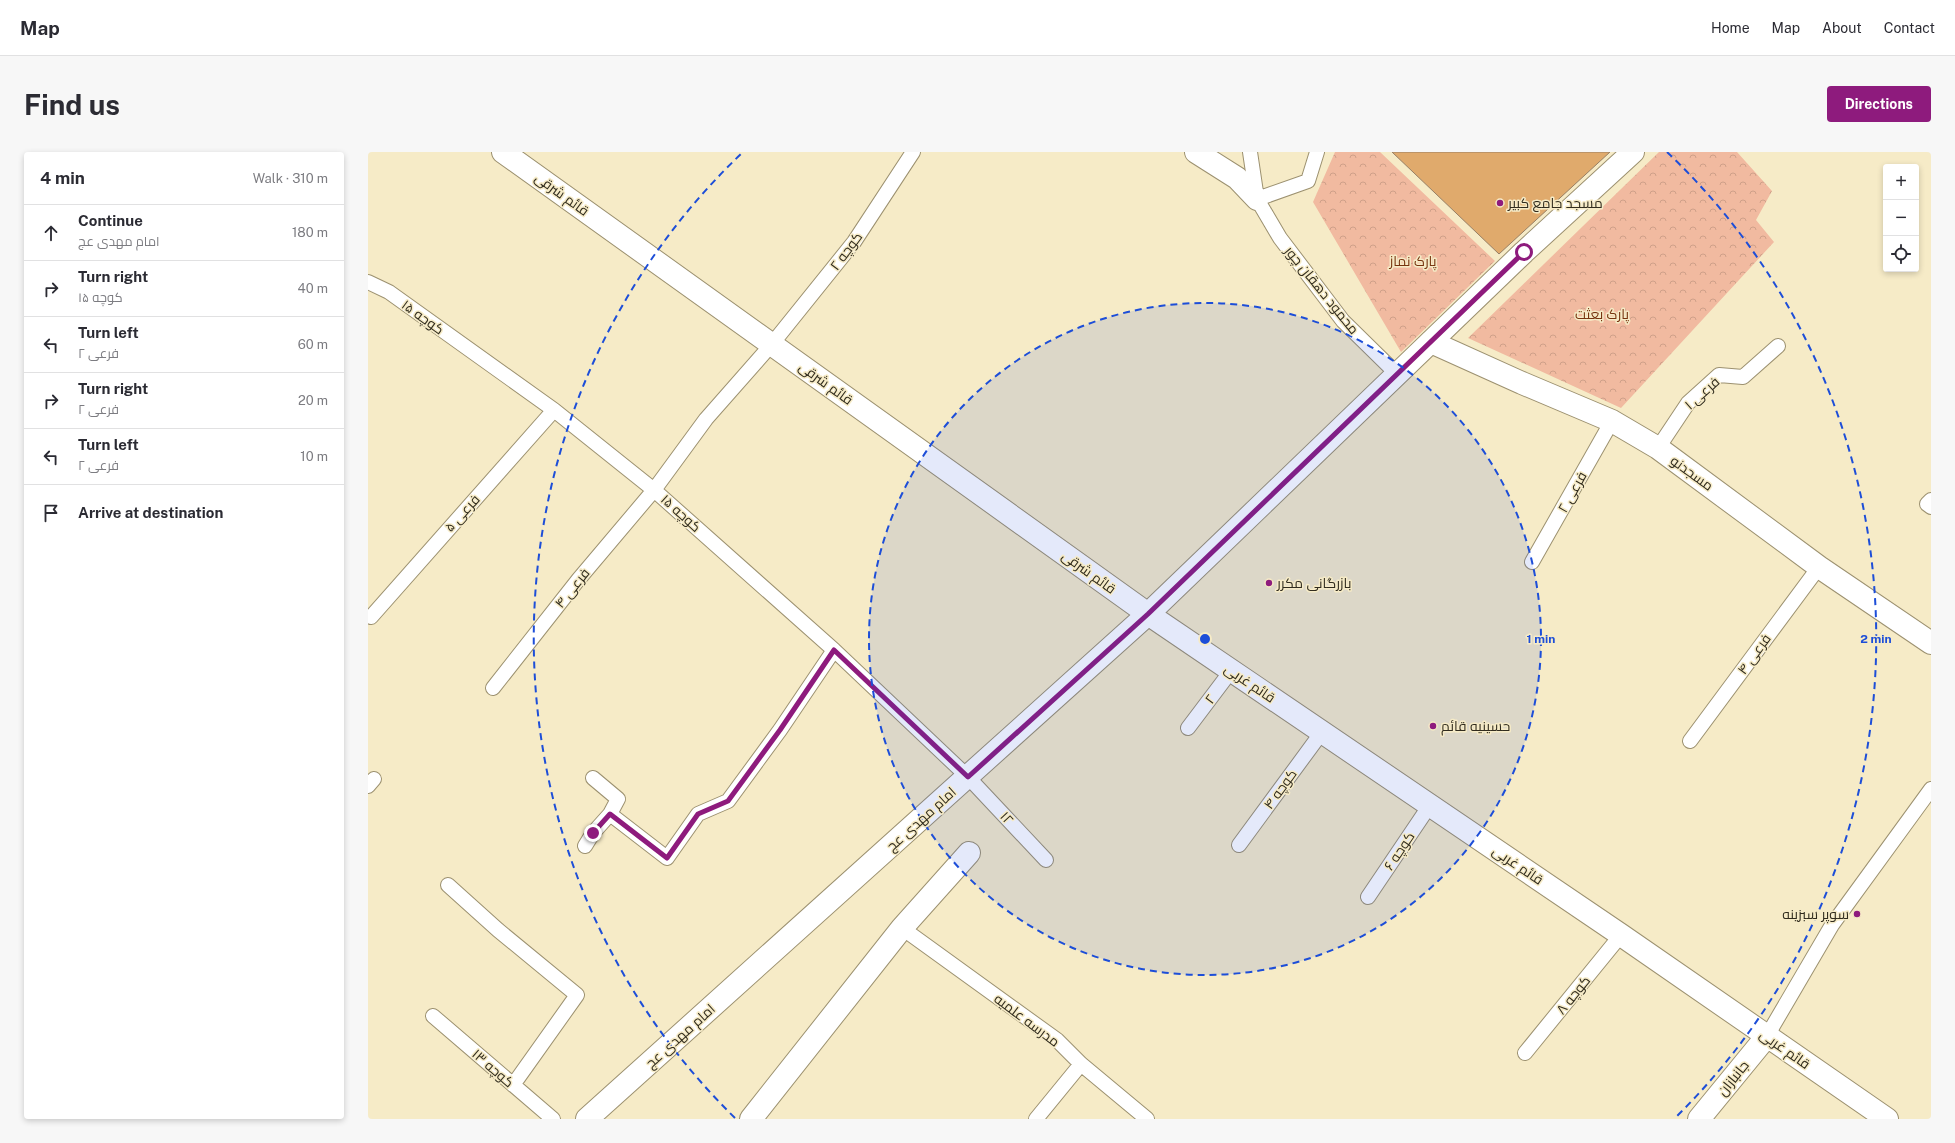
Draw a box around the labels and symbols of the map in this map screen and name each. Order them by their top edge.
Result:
street label: قائم شرقی [531,169,592,220]
place label: مسجد جامع کبیر [1507,195,1603,212]
marker: مسجد جامع کبیر [1495,198,1505,208]
street label: کوچه ۲ [827,229,867,274]
street label: محمود دهقان چور [1279,242,1362,338]
route start [1515,243,1533,261]
park label: پارک نماز [1389,253,1437,271]
street label: کوچه ۱۵ [398,296,447,339]
park label: پارک بعثت [1575,306,1629,324]
street label: قائم شرقی [795,358,856,409]
street label: فرعی ۱ [1681,373,1723,413]
street label: مسجدنو [1668,452,1716,494]
street label: فرعی ۲ [1554,469,1590,515]
street label: فرعی ۵ [441,491,483,535]
street label: کوچه ۱۵ [656,491,704,537]
street label: قائم شرقی [1058,547,1119,598]
street label: فرعی ۴ [551,565,593,611]
place label: بازرگانی مکرر [1276,575,1351,591]
marker: بازرگانی مکرر [1264,578,1274,588]
street label: فرعی ۴ [1734,631,1774,677]
centre of rings [1198,632,1212,646]
text: 1 min [1527,632,1555,646]
text: 2 min [1860,632,1892,646]
street label: قائم غربی [1221,660,1278,707]
street label: ۲ [1201,691,1219,707]
place label: حسینیه قائم [1441,718,1510,736]
marker: حسینیه قائم [1428,721,1438,731]
street label: کوچه ۴ [1260,766,1301,813]
street label: امام مهدی عج [883,784,960,856]
street label: ۱۲ [997,808,1017,828]
route end [584,824,602,842]
street label: کوچه ۶ [1380,829,1419,874]
street label: قائم غربی [1489,842,1546,889]
place label: سوپر سبزینه [1782,906,1849,924]
marker: سوپر سبزینه [1852,909,1862,919]
street label: کوچه ۸ [1553,973,1595,1019]
street label: مدرسه علمیه [991,990,1063,1050]
street label: امام مهدی عج [642,1001,719,1073]
street label: قائم غربی [1756,1026,1813,1074]
street label: کوچه ۱۳ [468,1046,517,1092]
street label: جانبازان [1714,1057,1752,1099]

